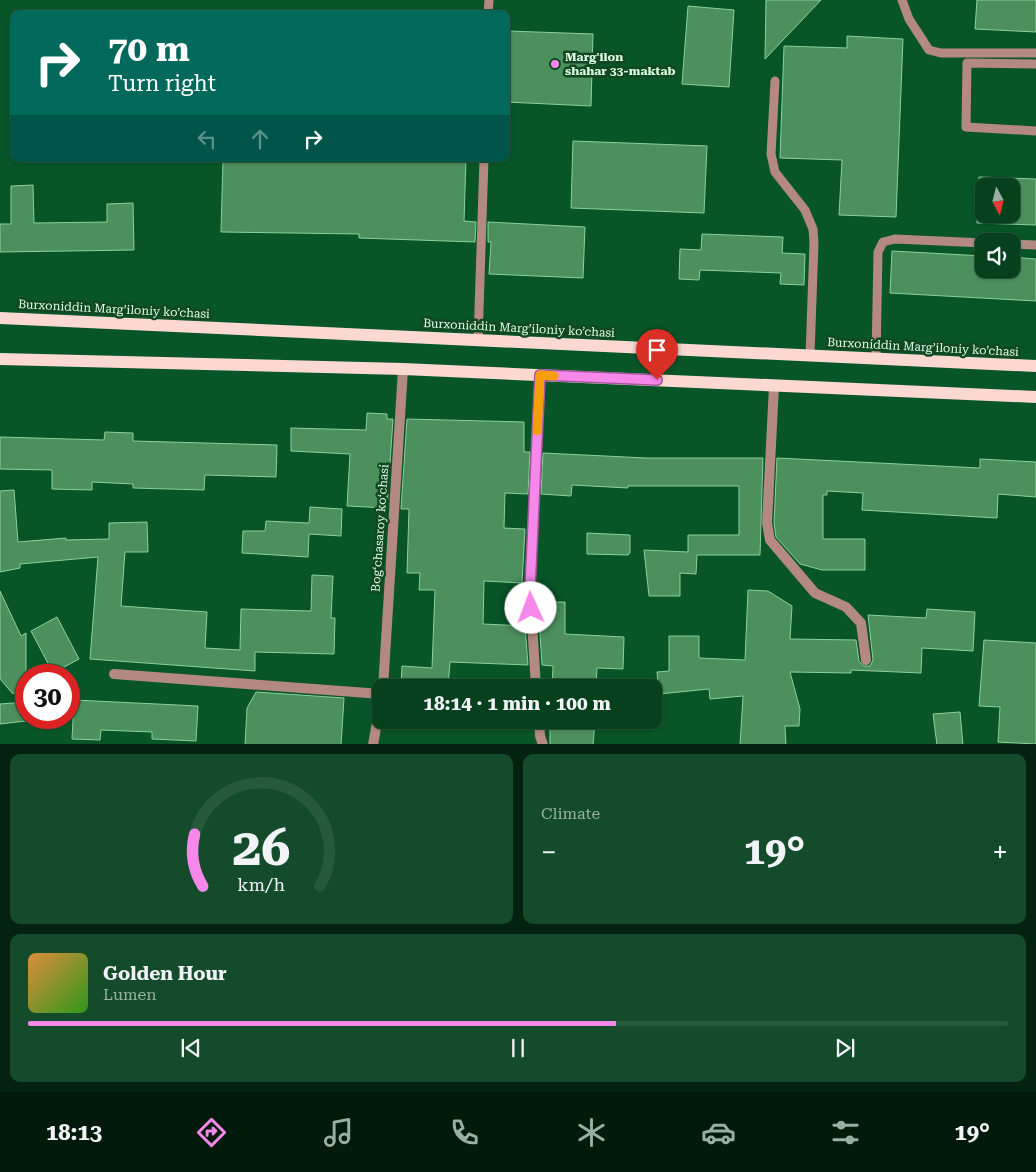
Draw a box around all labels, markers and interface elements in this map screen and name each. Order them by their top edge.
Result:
text: 70 m [108,29,190,70]
icon: right [25,30,90,95]
place label: Marg'ilon shahar 33-maktab [565,50,676,78]
marker: Marg'ilon shahar 33-maktab [549,58,561,70]
text: Turn right [108,71,216,96]
icon: left [193,125,221,153]
icon: ahead [246,125,274,153]
icon: right [299,125,327,153]
north arrow [975,178,1020,222]
map controls [975,178,1020,278]
button: sound [975,233,1020,278]
street label: Burxoniddin Marg’iloniy ko’chasi [18,297,210,321]
street label: Burxoniddin Marg’iloniy ko’chasi [423,316,615,340]
pin [636,329,678,380]
street label: Burxoniddin Marg’iloniy ko’chasi [827,335,1019,359]
icon: arrive [643,336,671,364]
street label: Bogʻchasaroy koʻchasi [369,463,391,592]
position arrow [504,581,556,633]
speed limit sign: 30 [15,664,80,729]
text: 18:14 · 1 min · 100 m [423,692,611,715]
text: Climate [541,804,600,823]
text: 26 [232,817,291,878]
text: 19° [744,829,805,873]
text: − [541,836,557,869]
text: + [992,836,1008,869]
text: km/h [238,874,286,895]
text: Golden Hour [103,962,227,985]
text: Lumen [103,985,157,1004]
icon: previous [177,1034,205,1062]
icon: pause [504,1034,532,1062]
icon: next [831,1034,859,1062]
icon: directions [194,1115,229,1150]
icon: music [321,1115,356,1150]
icon: phone [447,1115,482,1150]
icon: climate [574,1115,609,1150]
icon: car [701,1115,736,1150]
icon: filters [828,1115,863,1150]
text: 18:13 [46,1120,102,1145]
text: 19° [954,1120,990,1145]

